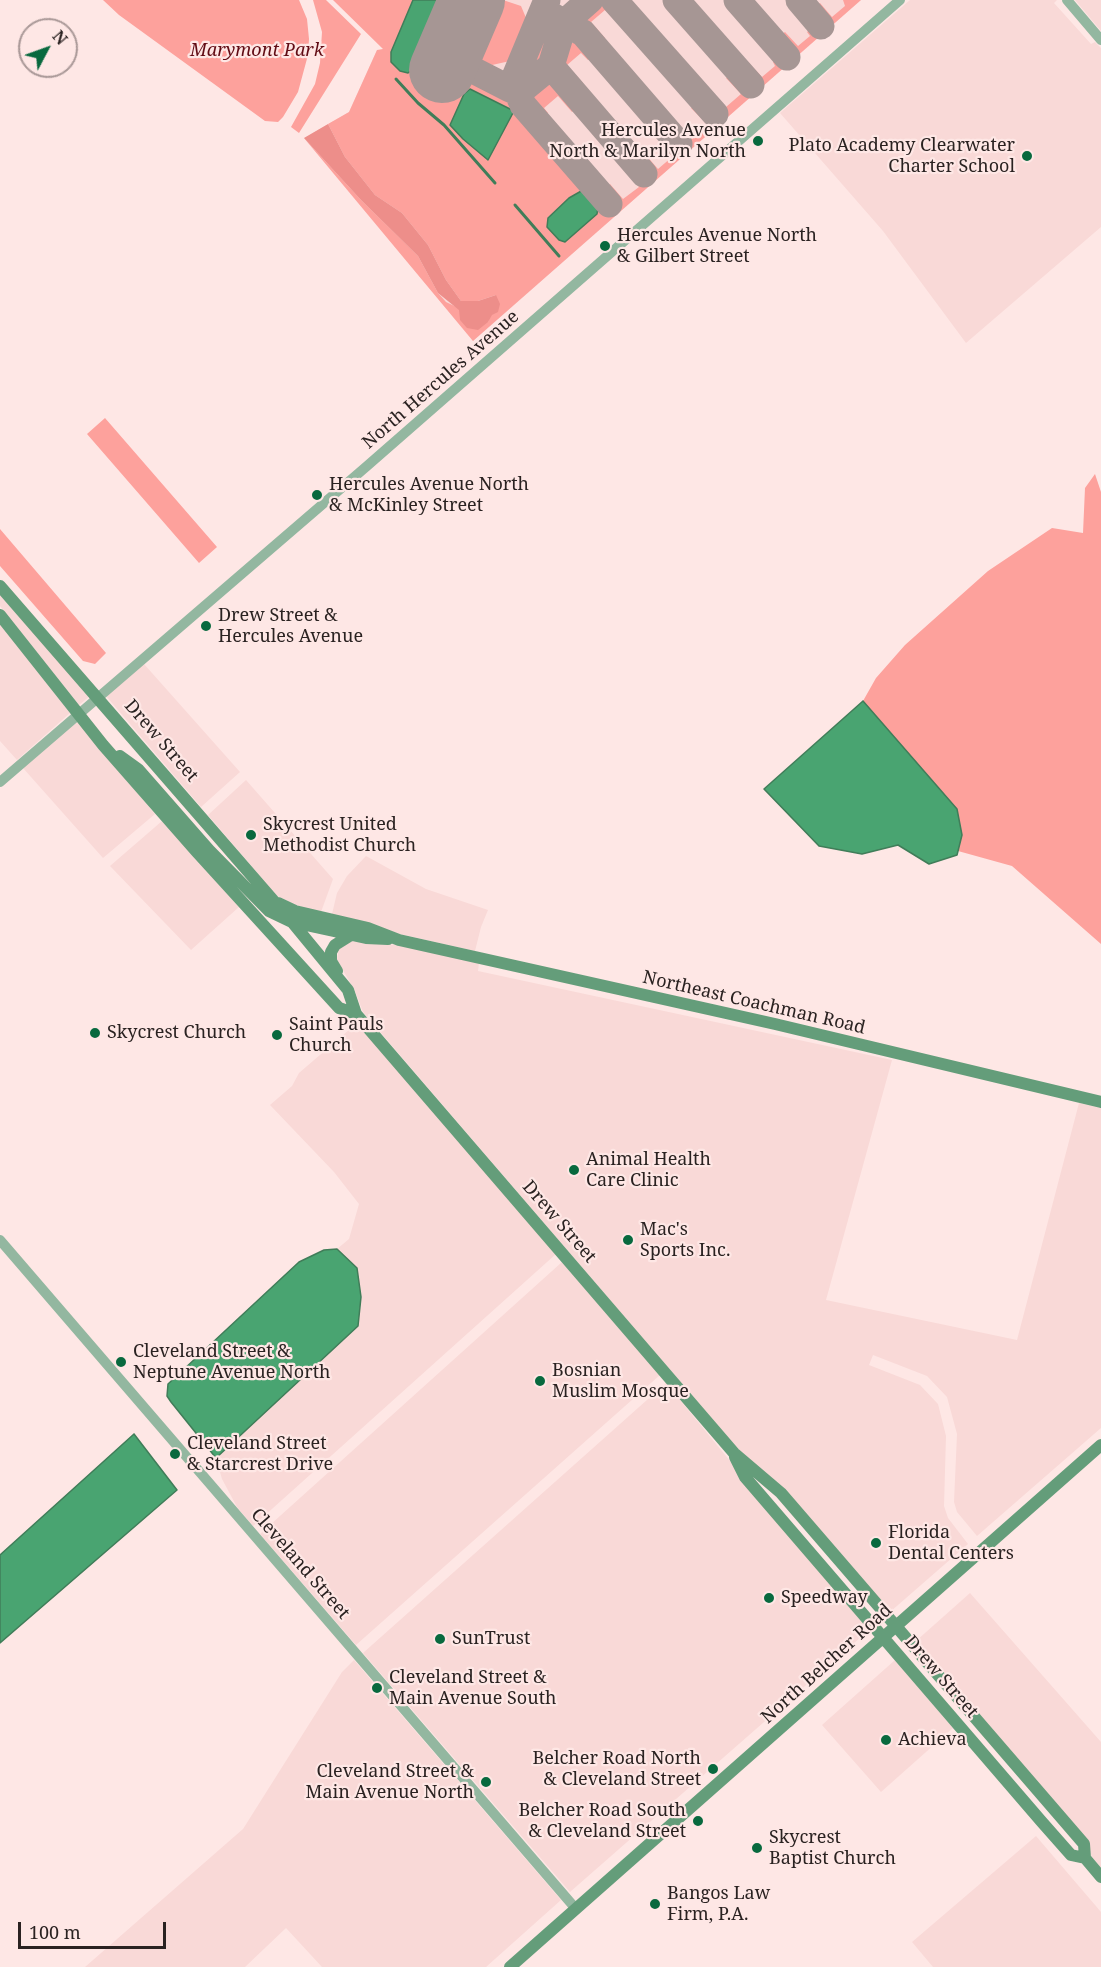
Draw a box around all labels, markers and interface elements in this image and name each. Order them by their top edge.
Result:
north arrow [18,18,78,78]
text: N [48,26,73,49]
park label: Marymont Park [190,40,324,62]
place label: Hercules Avenue North & Marilyn North [549,120,746,162]
marker: Hercules Avenue North & Marilyn North [751,134,765,148]
place label: Plato Academy Clearwater Charter School [789,135,1015,178]
marker: Plato Academy Clearwater Charter School [1020,149,1034,163]
place label: Hercules Avenue North & Gilbert Street [617,225,817,268]
marker: Hercules Avenue North & Gilbert Street [598,239,612,253]
street label: North Hercules Avenue [358,306,524,454]
place label: Hercules Avenue North & McKinley Street [329,474,529,516]
marker: Hercules Avenue North & McKinley Street [310,488,324,502]
place label: Drew Street & Hercules Avenue [218,605,363,648]
marker: Drew Street & Hercules Avenue [199,619,213,633]
street label: Drew Street [120,696,202,786]
place label: Skycrest United Methodist Church [263,814,416,856]
marker: Skycrest United Methodist Church [244,828,258,842]
street label: Northeast Coachman Road [641,967,867,1039]
place label: Saint Pauls Church [289,1014,383,1056]
place label: Skycrest Church [107,1022,246,1044]
marker: Skycrest Church [88,1026,102,1040]
marker: Saint Pauls Church [270,1028,284,1042]
place label: Animal Health Care Clinic [586,1149,711,1192]
marker: Animal Health Care Clinic [567,1163,581,1177]
street label: Drew Street [518,1177,600,1267]
place label: Mac's Sports Inc. [640,1219,730,1262]
marker: Mac's Sports Inc. [621,1233,635,1247]
place label: Cleveland Street & Neptune Avenue North [133,1341,330,1384]
marker: Cleveland Street & Neptune Avenue North [114,1355,128,1369]
place label: Bosnian Muslim Mosque [552,1360,689,1402]
marker: Bosnian Muslim Mosque [533,1374,547,1388]
place label: Cleveland Street & Starcrest Drive [187,1433,333,1476]
marker: Cleveland Street & Starcrest Drive [168,1447,182,1461]
street label: Cleveland Street [246,1504,354,1624]
place label: Florida Dental Centers [888,1522,1014,1564]
marker: Florida Dental Centers [869,1536,883,1550]
place label: Speedway [781,1587,868,1609]
marker: Speedway [762,1591,776,1605]
street label: North Belcher Road [757,1600,897,1728]
place label: SunTrust [452,1628,530,1650]
marker: SunTrust [433,1632,447,1646]
street label: Drew Street [900,1632,982,1722]
place label: Cleveland Street & Main Avenue South [389,1667,556,1710]
marker: Cleveland Street & Main Avenue South [370,1681,384,1695]
place label: Achieva [898,1729,967,1751]
marker: Achieva [879,1733,893,1747]
place label: Belcher Road North & Cleveland Street [533,1748,701,1790]
place label: Cleveland Street & Main Avenue North [306,1761,474,1804]
marker: Belcher Road North & Cleveland Street [706,1762,720,1776]
marker: Cleveland Street & Main Avenue North [479,1775,493,1789]
place label: Belcher Road South & Cleveland Street [519,1800,686,1842]
marker: Belcher Road South & Cleveland Street [691,1814,705,1828]
place label: Skycrest Baptist Church [769,1827,896,1870]
marker: Skycrest Baptist Church [750,1841,764,1855]
place label: Bangos Law Firm, P.A. [667,1883,770,1926]
marker: Bangos Law Firm, P.A. [648,1897,662,1911]
scale bar [21,1910,170,1948]
text: 100 m [29,1920,81,1944]

